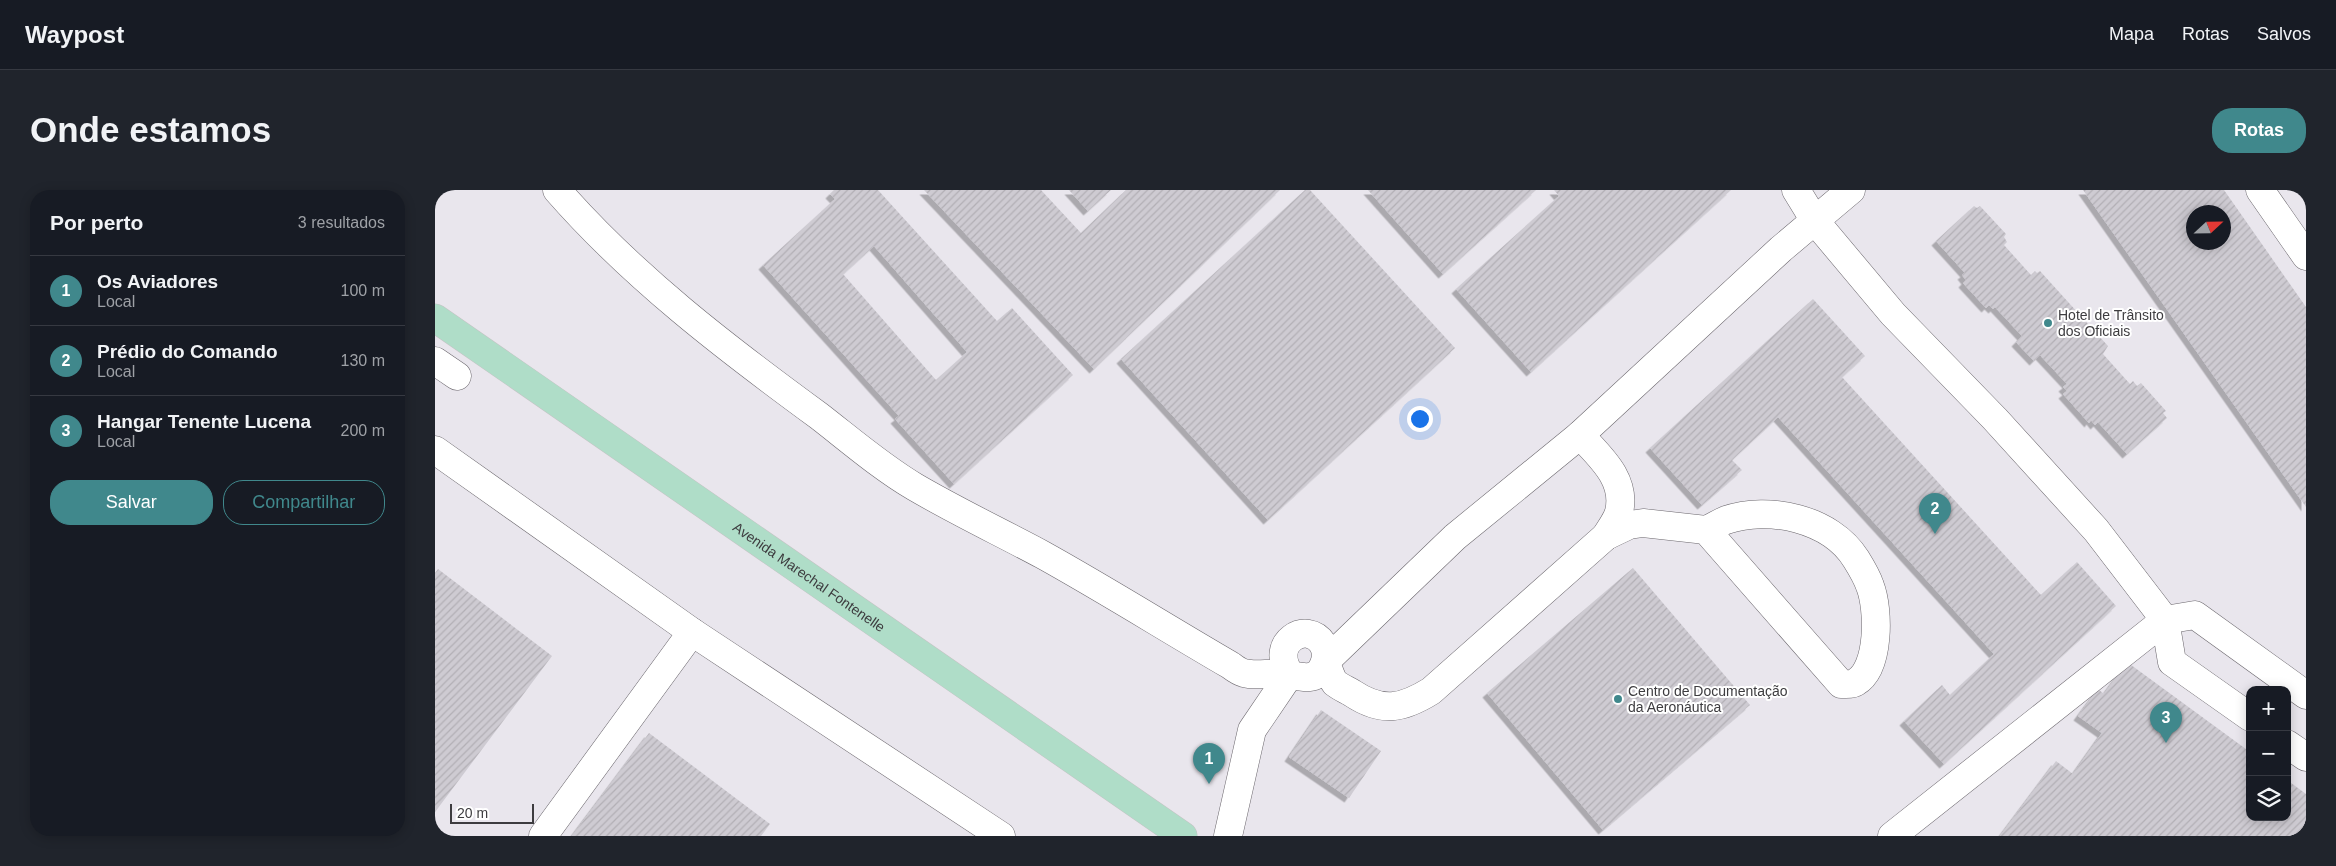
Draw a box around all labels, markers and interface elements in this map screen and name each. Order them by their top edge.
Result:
text: Waypost [25,21,124,48]
text: Mapa [2109,24,2154,44]
text: Rotas [2182,24,2229,44]
text: Salvos [2257,24,2311,44]
button: Rotas [2212,108,2306,153]
text: Onde estamos [30,110,271,149]
north arrow [2186,205,2231,250]
text: Por perto [50,211,143,234]
text: 3 resultados [298,214,385,231]
text: Os Aviadores [97,271,218,292]
text: 1 [62,282,70,299]
text: 100 m [341,282,385,299]
text: Local [97,293,135,310]
place label: Hotel de Trânsito dos Oficiais [2058,307,2164,339]
marker: Hotel de Trânsito dos Oficiais [2042,317,2054,329]
text: Prédio do Comando [97,341,278,362]
text: 2 [62,352,70,369]
text: 130 m [341,352,385,369]
text: Local [97,363,135,380]
your location [1407,406,1433,432]
text: Hangar Tenente Lucena [97,411,311,432]
text: 3 [62,422,70,439]
text: 200 m [341,422,385,439]
text: Local [97,433,135,450]
button: Salvar [50,480,213,525]
button: Compartilhar [223,480,385,525]
pin: 2 [1919,493,1951,534]
street label: Avenida Marechal Fontenelle [730,519,888,635]
place label: Centro de Documentação da Aeronáutica [1628,683,1788,715]
map controls [2246,686,2291,821]
button: + [2246,686,2291,731]
marker: Centro de Documentação da Aeronáutica [1612,693,1624,705]
pin: 3 [2150,702,2182,743]
button: − [2246,731,2291,776]
pin: 1 [1193,743,1225,784]
button: layers [2246,776,2291,821]
scale bar [450,801,534,824]
text: 20 m [457,805,488,821]

